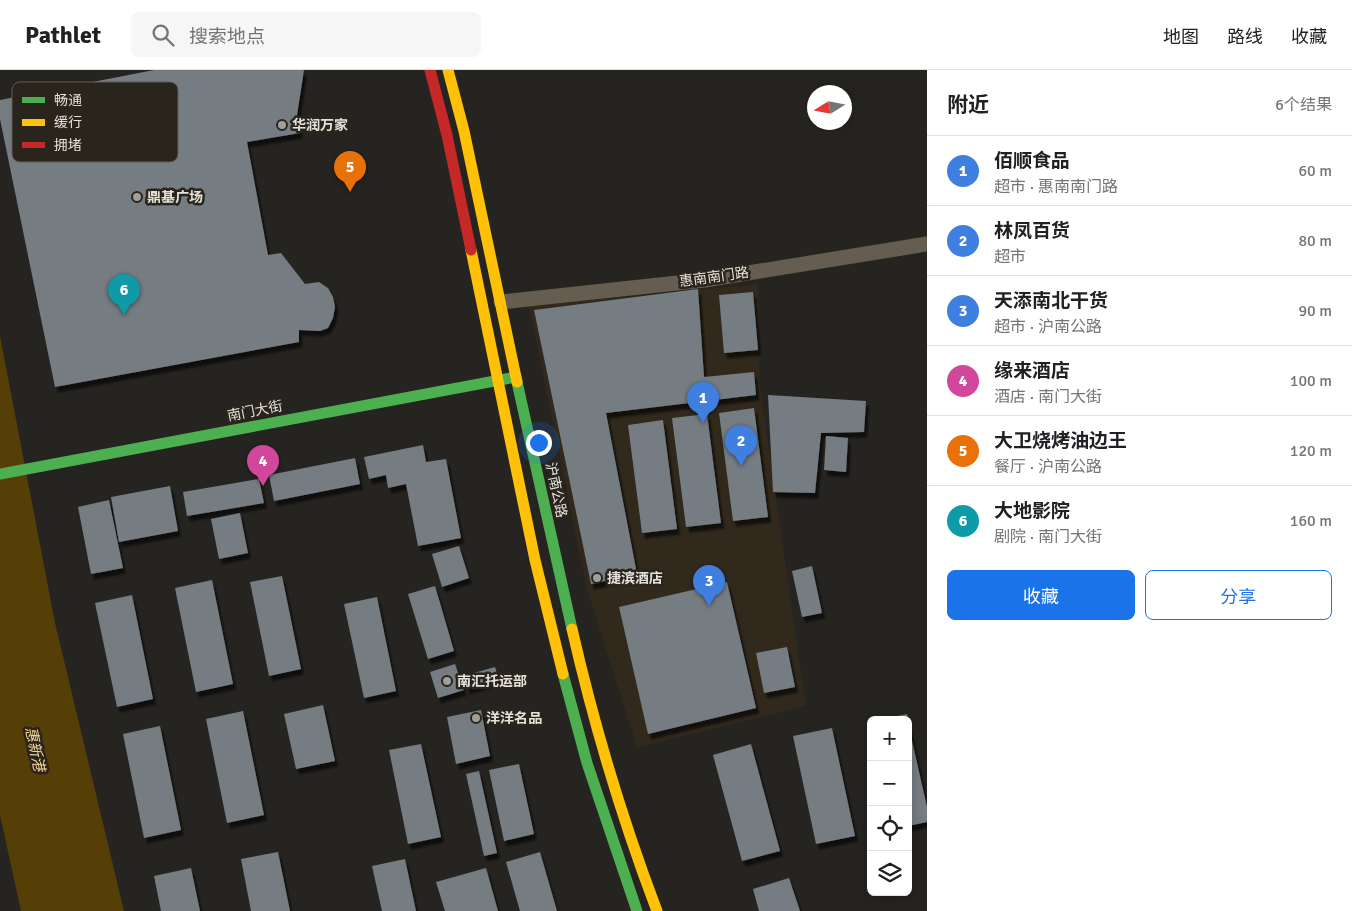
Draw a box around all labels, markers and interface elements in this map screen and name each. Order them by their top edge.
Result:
search box [131,12,481,57]
text: Pathlet [25,20,101,50]
icon: search [149,21,177,49]
text: 搜索地点 [189,25,265,49]
text: 地图 [1163,26,1199,48]
text: 路线 [1227,26,1263,48]
text: 收藏 [1291,26,1327,48]
legend [12,82,178,162]
north arrow [807,85,852,130]
text: 畅通 [54,92,82,109]
text: 附近 [947,92,989,118]
text: 6个结果 [1275,95,1332,115]
text: 缓行 [54,114,82,131]
place label: 华润万家 [292,117,348,134]
marker: 华润万家 [276,119,288,131]
text: 拥堵 [54,137,82,154]
text: 佰顺食品 [994,149,1070,173]
pin: 5 [334,151,366,192]
text: 1 [959,161,967,181]
text: 60 m [1298,161,1332,181]
text: 超市 · 惠南南门路 [994,177,1118,197]
place label: 鼎基广场 [147,189,203,206]
marker: 鼎基广场 [131,191,143,203]
text: 林凤百货 [994,219,1070,243]
text: 2 [959,231,967,251]
text: 80 m [1298,231,1332,251]
text: 超市 [994,247,1026,267]
street label: 惠南南门路 [678,264,750,290]
pin: 6 [108,274,140,315]
text: 天添南北干货 [994,289,1108,313]
text: 3 [959,301,967,321]
text: 90 m [1298,301,1332,321]
text: 超市 · 沪南公路 [994,317,1102,337]
text: 缘来酒店 [994,359,1070,383]
text: 4 [959,371,967,391]
text: 100 m [1290,371,1332,391]
pin: 1 [687,382,719,423]
text: 酒店 · 南门大街 [994,387,1102,407]
street label: 南门大街 [226,397,284,425]
pin: 2 [725,425,757,466]
text: 大卫烧烤油边王 [994,429,1127,453]
your location [526,430,552,456]
text: 5 [959,441,967,461]
text: 120 m [1290,441,1332,461]
pin: 4 [247,445,279,486]
text: 餐厅 · 沪南公路 [994,457,1102,477]
street label: 沪南公路 [542,461,570,519]
text: 大地影院 [994,499,1070,523]
text: 6 [959,511,967,531]
text: 160 m [1290,511,1332,531]
text: 剧院 · 南门大街 [994,527,1102,547]
pin: 3 [693,565,725,606]
place label: 捷滨酒店 [607,570,663,587]
button: 收藏 [947,570,1135,620]
button: 分享 [1145,570,1332,620]
marker: 捷滨酒店 [591,572,603,584]
place label: 南汇托运部 [457,673,527,690]
marker: 南汇托运部 [441,675,453,687]
place label: 洋洋名品 [486,710,542,727]
marker: 洋洋名品 [470,712,482,724]
map controls [867,716,912,896]
button: + [867,716,912,761]
water label: 惠新港 [22,725,49,775]
button: − [867,761,912,806]
button: locate [867,806,912,851]
button: layers [867,851,912,896]

